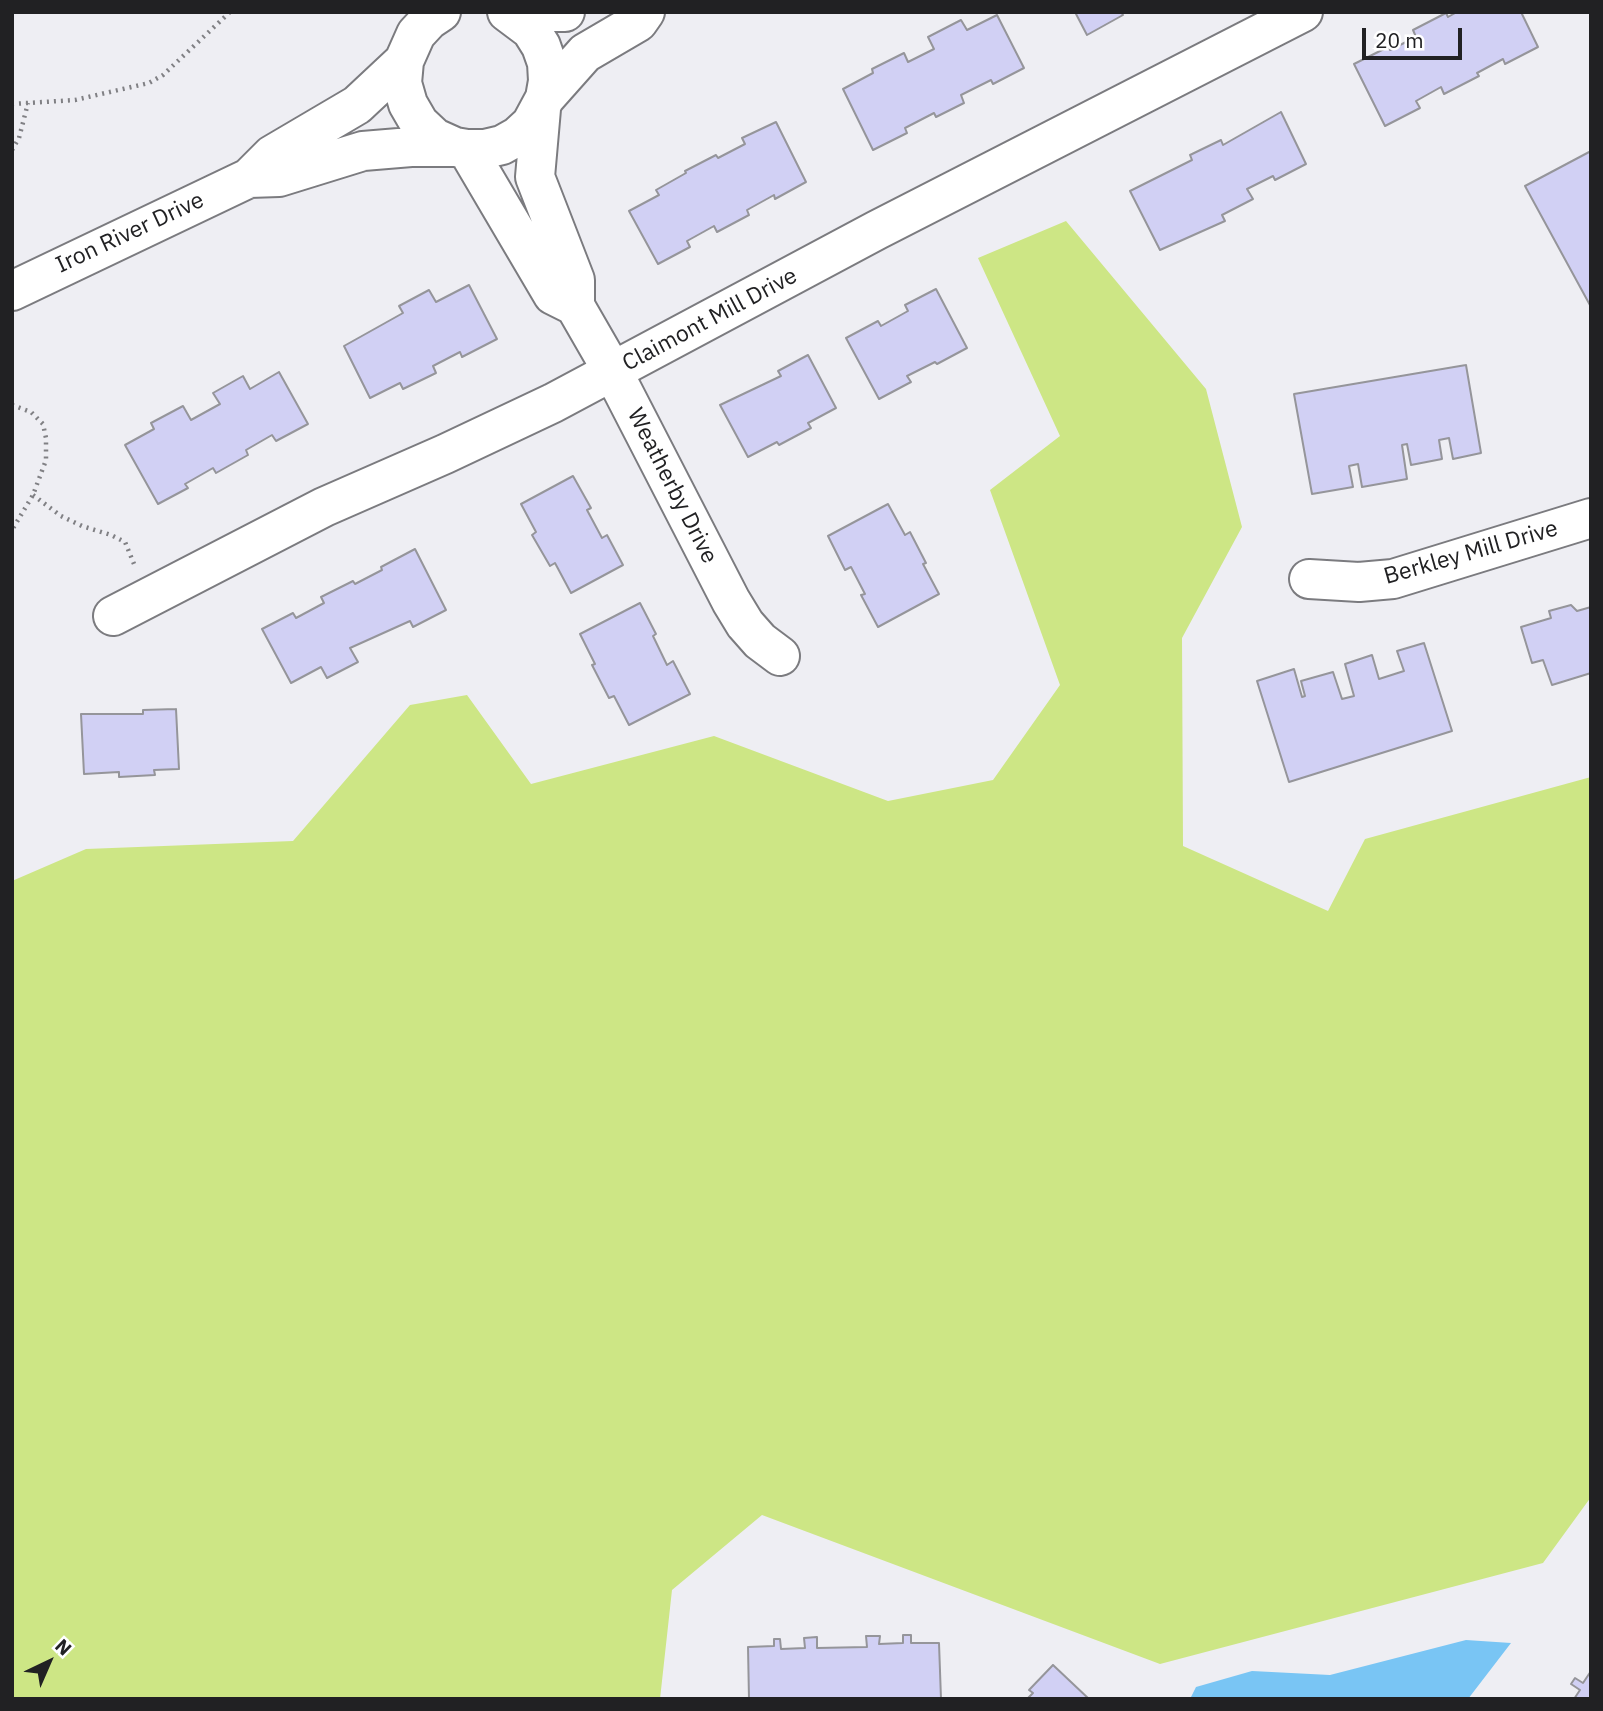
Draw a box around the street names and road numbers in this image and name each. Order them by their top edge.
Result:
street label: Iron River Drive [51,187,209,279]
street label: Claimont Mill Drive [618,262,802,378]
street label: Weatherby Drive [621,404,723,568]
street label: Berkley Mill Drive [1381,515,1561,591]

